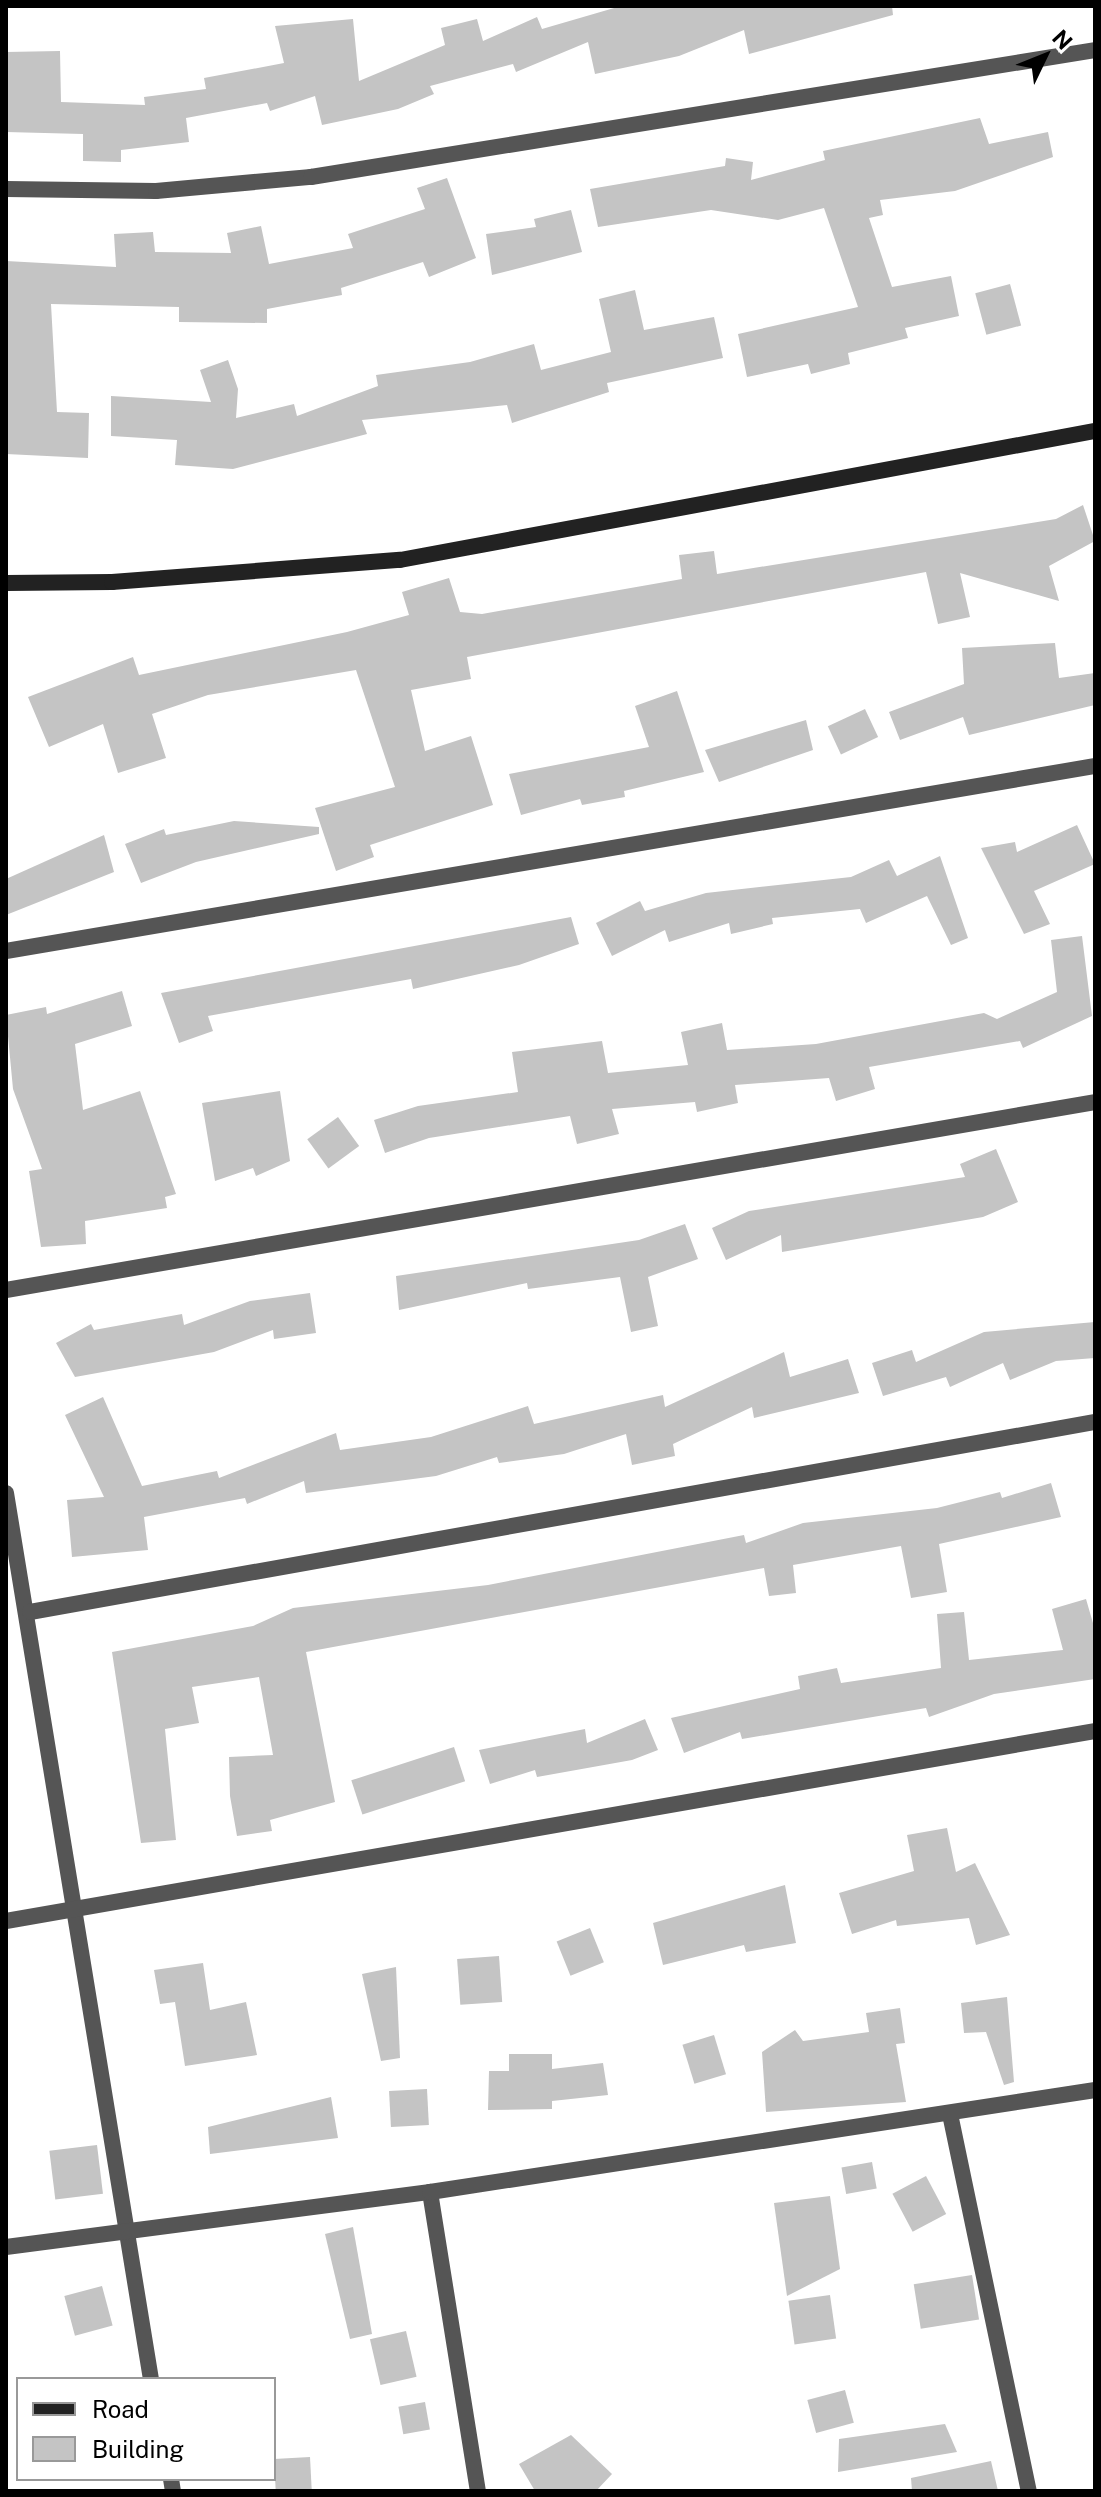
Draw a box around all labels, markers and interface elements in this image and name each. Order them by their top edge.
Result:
north arrow [1005,16,1085,96]
text: N [1047,24,1078,55]
legend [16,2377,276,2481]
text: Road [92,2395,149,2423]
text: Building [92,2435,184,2463]

